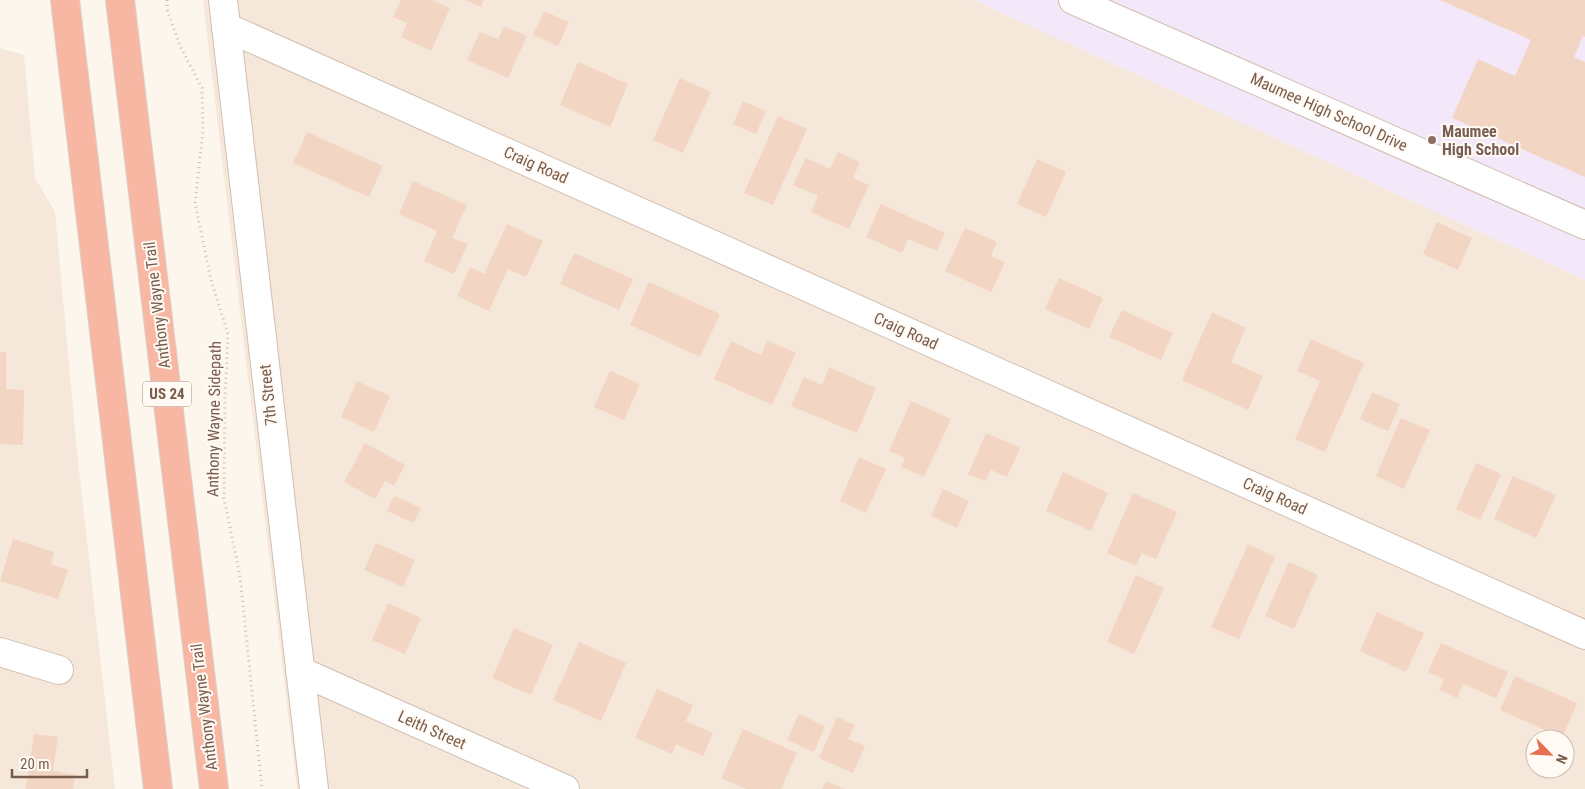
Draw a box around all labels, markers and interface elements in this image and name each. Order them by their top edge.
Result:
street label: Maumee High School Drive [1248,69,1410,155]
place label: Maumee High School [1442,122,1519,159]
marker: Maumee High School [1426,134,1438,146]
street label: Craig Road [501,142,571,188]
street label: Anthony Wayne Trail [140,241,174,369]
street label: Craig Road [871,308,941,354]
street label: Anthony Wayne Sidepath [203,341,225,497]
street label: 7th Street [255,363,281,427]
road number: US 24 [143,382,191,406]
street label: Craig Road [1240,473,1310,519]
street label: Anthony Wayne Trail [187,643,221,771]
street label: Leith Street [395,707,469,754]
north arrow [1525,729,1575,779]
scale bar [12,746,88,778]
text: N [1553,752,1571,766]
text: 20 m [20,755,50,773]

